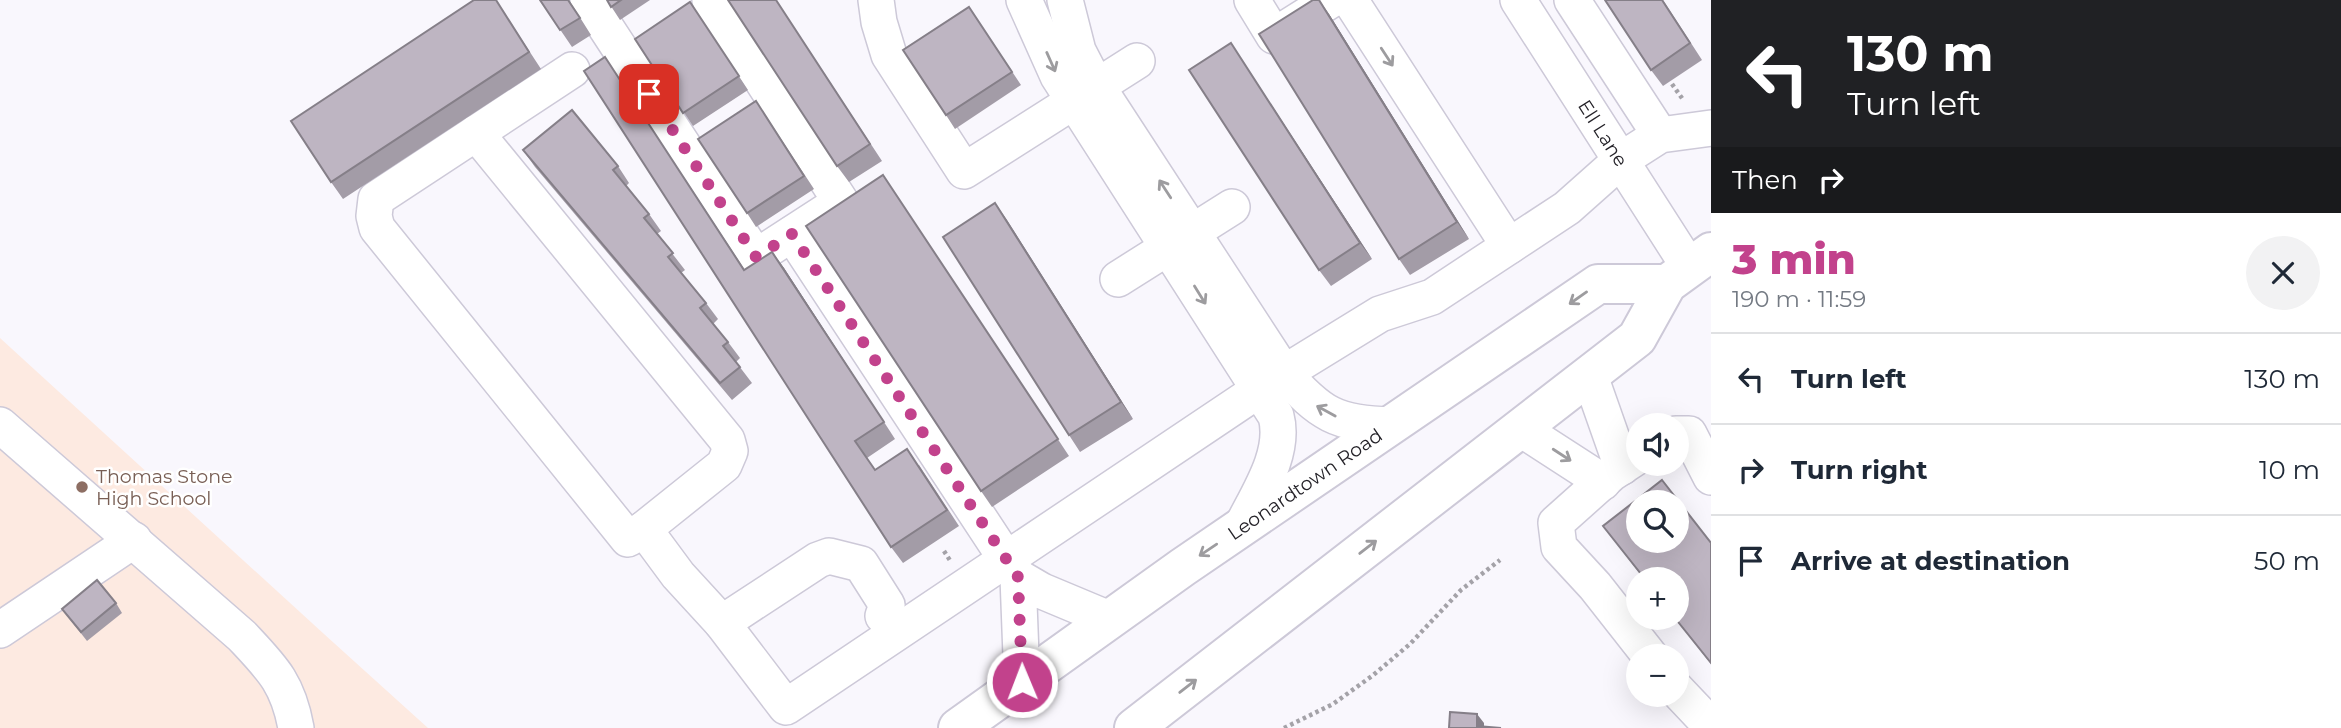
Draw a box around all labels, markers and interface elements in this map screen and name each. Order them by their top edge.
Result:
text: 130 m [1847,24,1994,83]
icon: left [1732,28,1823,119]
one-way arrow [1381,47,1395,67]
one-way arrow [1045,51,1058,73]
pin [619,64,679,124]
icon: arrive [630,75,668,113]
text: Turn left [1847,84,1981,123]
street label: Ell Lane [1573,96,1633,171]
icon: right [1812,161,1850,199]
text: Then [1732,164,1798,196]
one-way arrow [1158,180,1172,199]
text: 3 min [1732,233,1856,285]
button: close [2246,236,2320,310]
one-way arrow [1194,285,1208,305]
text: 190 m · 11:59 [1732,285,1866,313]
one-way arrow [1569,291,1588,305]
icon: left [1732,360,1770,398]
text: Turn left [1791,363,1907,395]
text: 130 m [2244,363,2320,395]
one-way arrow [1316,404,1336,418]
map controls [1626,413,1689,707]
button: sound [1626,413,1689,476]
street label: Leonardtown Road [1223,424,1387,545]
one-way arrow [1552,449,1572,463]
icon: right [1732,451,1770,489]
text: Turn right [1791,454,1927,486]
text: 10 m [2259,454,2320,486]
place label: Thomas Stone High School [96,465,233,510]
marker: Thomas Stone High School [74,479,90,495]
button: search [1626,490,1689,553]
one-way arrow [1358,540,1377,555]
icon: arrive [1732,542,1770,580]
one-way arrow [1198,543,1218,557]
text: Arrive at destination [1791,545,2070,577]
text: 50 m [2254,545,2320,577]
button: + [1626,567,1689,630]
button: − [1626,644,1689,707]
position arrow [985,645,1059,719]
one-way arrow [1178,679,1196,694]

